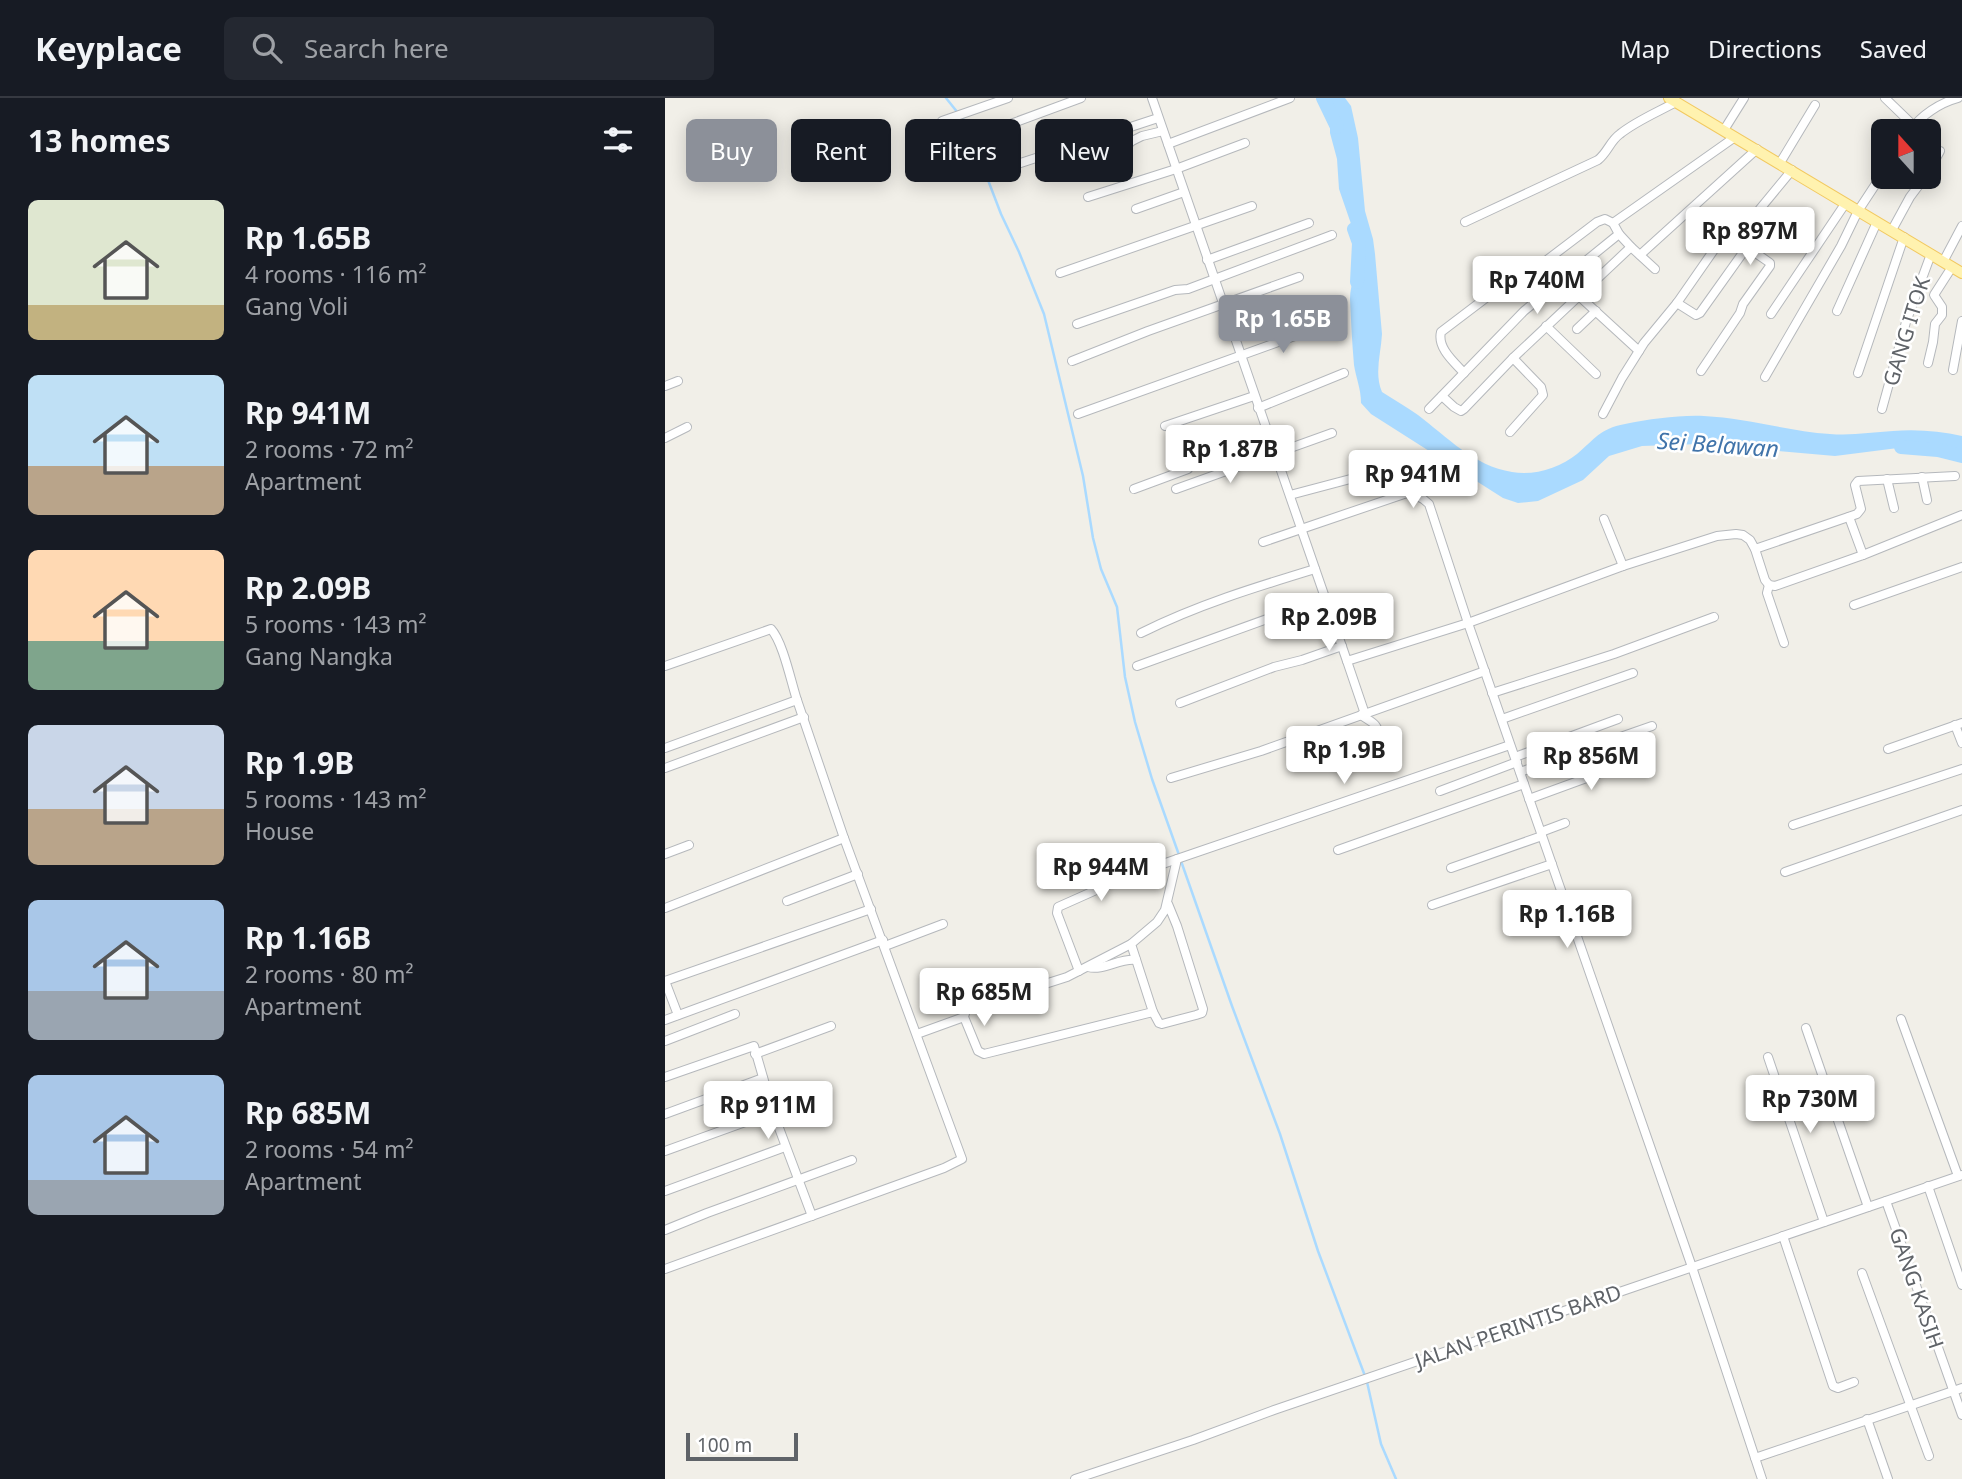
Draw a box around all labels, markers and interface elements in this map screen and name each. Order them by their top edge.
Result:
search box [224,17,714,80]
text: Keyplace [35,26,182,71]
icon: search [248,29,286,67]
text: Search here [304,30,449,66]
text: Map [1620,32,1670,65]
text: Directions [1708,32,1822,65]
text: Saved [1860,32,1927,65]
chip: Buy [686,119,777,182]
chip: Rent [791,119,891,182]
chip: Filters [905,119,1021,182]
chip: New [1035,119,1133,182]
north arrow [1871,119,1941,189]
map controls [1871,119,1941,189]
text: 13 homes [28,120,171,161]
icon: filters [599,121,637,159]
pin: Rp 897M [1685,208,1815,267]
text: Rp 897M [1702,214,1798,246]
text: Rp 1.65B [245,217,371,258]
icon: home [84,228,168,312]
pin: Rp 740M [1472,256,1602,316]
text: 4 rooms · 116 m² [245,258,427,290]
text: Rp 740M [1489,263,1585,295]
street label: GANG ITOK [1876,273,1936,389]
text: Gang Voli [245,290,348,322]
pin: Rp 1.65B [1211,296,1355,355]
text: Rp 1.65B [1235,302,1331,334]
text: Rp 941M [245,392,371,433]
icon: home [84,403,168,487]
water label: Sei Belawan [1656,424,1780,464]
pin: Rp 1.87B [1158,426,1302,485]
text: Rp 1.87B [1182,432,1278,464]
text: 2 rooms · 72 m² [245,433,414,465]
pin: Rp 941M [1348,450,1478,510]
text: Rp 941M [1365,457,1461,489]
text: Apartment [245,465,362,497]
text: Rp 2.09B [245,567,371,608]
icon: home [84,578,168,662]
pin: Rp 2.09B [1257,594,1401,653]
text: Rp 2.09B [1281,600,1377,632]
text: 5 rooms · 143 m² [245,608,427,640]
text: Gang Nangka [245,640,393,672]
pin: Rp 1.9B [1279,726,1409,786]
pin: Rp 856M [1526,732,1656,792]
text: Rp 1.9B [1302,733,1386,765]
text: Rp 856M [1543,739,1639,771]
text: Rp 1.9B [245,742,354,783]
icon: home [84,753,168,837]
text: 5 rooms · 143 m² [245,783,427,815]
text: House [245,815,314,847]
pin: Rp 944M [1036,844,1166,903]
text: Rp 944M [1053,850,1149,882]
pin: Rp 1.16B [1495,890,1639,950]
text: Rp 1.16B [1519,897,1615,929]
text: Rp 1.16B [245,917,371,958]
icon: home [84,928,168,1012]
text: 2 rooms · 80 m² [245,958,414,990]
pin: Rp 685M [919,968,1049,1028]
text: Rp 685M [936,975,1032,1007]
text: Apartment [245,990,362,1022]
pin: Rp 730M [1745,1076,1875,1135]
pin: Rp 911M [703,1082,833,1141]
text: Rp 730M [1762,1082,1858,1114]
text: Rp 911M [720,1088,816,1120]
text: Rp 685M [245,1092,371,1133]
icon: home [84,1103,168,1187]
text: 2 rooms · 54 m² [245,1133,414,1165]
text: Apartment [245,1165,362,1197]
street label: GANG KASIH [1883,1224,1951,1352]
street label: JALAN PERINTIS BARD [1409,1277,1625,1375]
scale bar [686,1430,798,1462]
text: 100 m [697,1432,752,1458]

